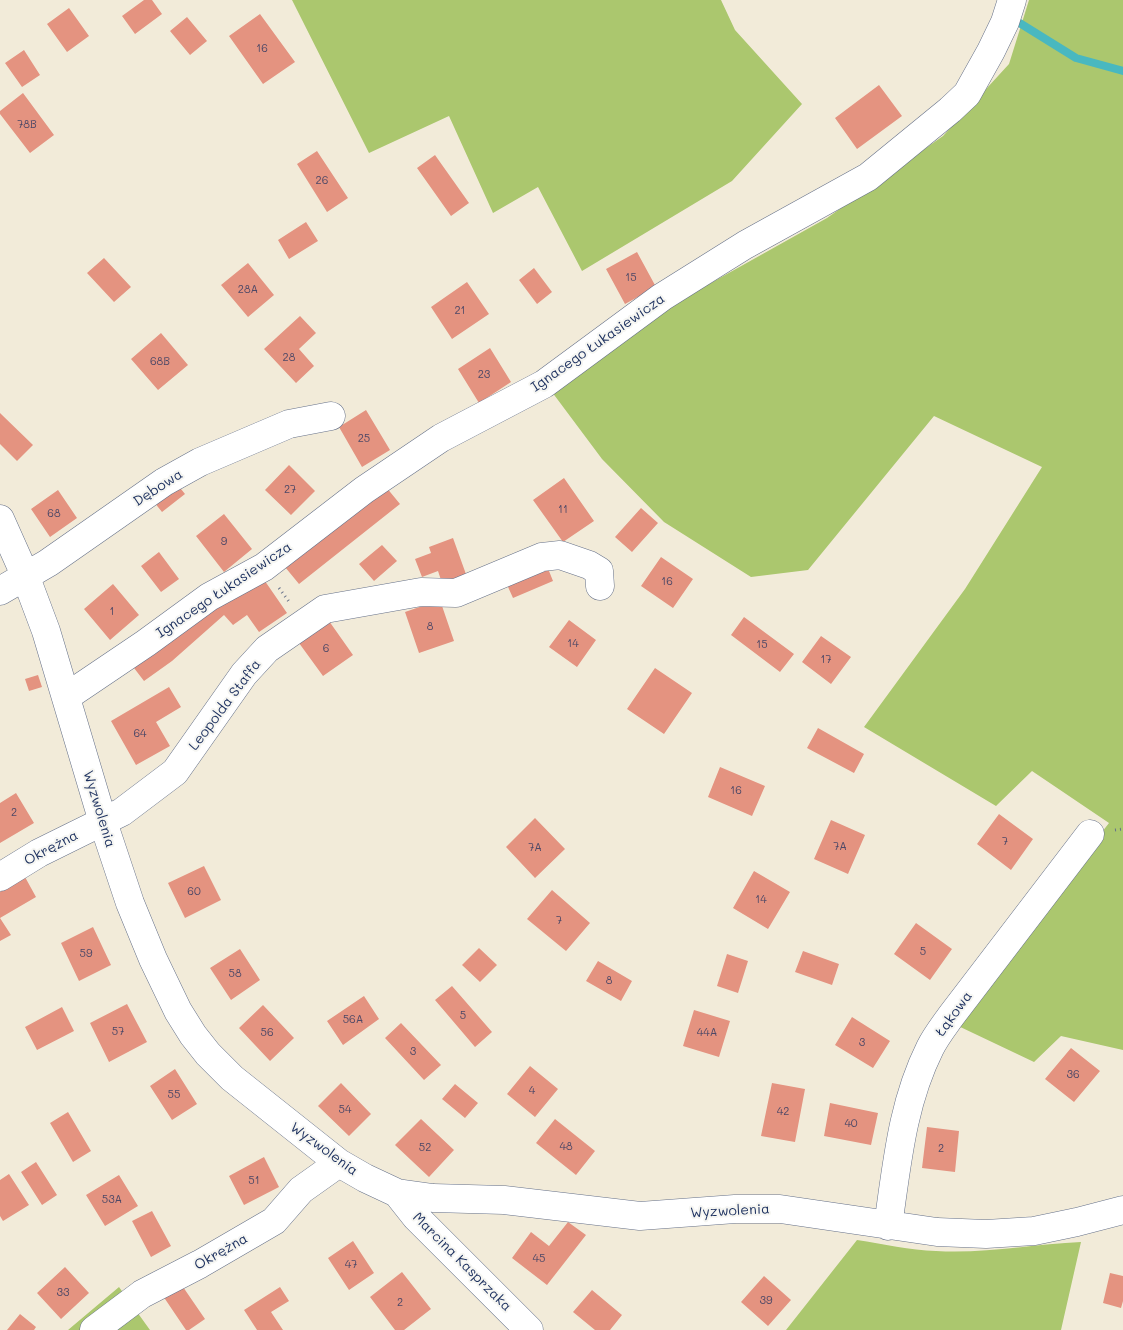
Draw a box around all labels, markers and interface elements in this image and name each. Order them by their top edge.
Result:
house number: 16 [256,42,268,56]
house number: 78B [17,118,37,132]
house number: 26 [316,174,328,188]
house number: 15 [625,271,637,285]
house number: 28A [238,283,258,297]
street label: Ignacego Łukasiewicza [528,290,668,396]
house number: 21 [454,304,466,318]
house number: 28 [283,351,295,365]
house number: 68B [150,355,170,369]
house number: 23 [478,368,490,382]
house number: 25 [358,432,370,446]
street label: Dębowa [130,466,186,510]
house number: 27 [284,483,296,497]
house number: 11 [558,503,568,517]
house number: 68 [47,507,61,521]
house number: 9 [221,535,227,549]
street label: Ignacego Łukasiewicza [153,538,295,642]
house number: 16 [661,575,673,589]
house number: 1 [110,605,114,619]
house number: 8 [427,620,433,634]
house number: 14 [567,637,579,651]
house number: 15 [756,638,768,652]
house number: 6 [323,642,329,656]
house number: 17 [820,653,832,667]
street label: Leopolda Staffa [185,656,265,754]
house number: 64 [133,727,147,741]
street label: Wyzwolenia [79,769,119,849]
house number: 16 [730,784,742,798]
house number: 2 [11,806,17,820]
street label: Okrężna [21,827,81,869]
house number: 7 [1002,835,1008,849]
house number: 7A [833,840,847,854]
house number: 7A [528,841,542,855]
house number: 60 [187,885,201,899]
house number: 14 [755,893,767,907]
house number: 7 [556,914,562,928]
house number: 5 [920,945,926,959]
house number: 59 [80,947,92,961]
house number: 58 [228,967,242,981]
house number: 8 [606,974,612,988]
street label: Łąkowa [932,988,976,1040]
house number: 5 [460,1009,466,1023]
house number: 56A [343,1013,363,1027]
house number: 57 [112,1025,124,1039]
house number: 56 [260,1026,274,1040]
house number: 44A [697,1026,717,1040]
house number: 3 [859,1036,865,1050]
house number: 3 [410,1045,416,1059]
house number: 36 [1066,1068,1080,1082]
house number: 4 [529,1084,535,1098]
house number: 55 [168,1088,180,1102]
house number: 54 [339,1103,351,1117]
house number: 42 [777,1105,789,1119]
house number: 40 [844,1117,858,1131]
street label: Wyzwolenia [287,1119,361,1179]
house number: 48 [559,1140,573,1154]
house number: 52 [419,1141,431,1155]
house number: 2 [938,1142,944,1156]
house number: 51 [248,1174,260,1188]
house number: 53A [102,1193,122,1207]
street label: Wyzwolenia [690,1201,770,1221]
street label: Marcina Kasprzaka [409,1209,515,1315]
street label: Okrężna [191,1230,251,1274]
house number: 45 [533,1252,545,1266]
house number: 47 [345,1258,357,1272]
house number: 33 [57,1286,69,1300]
house number: 39 [760,1294,772,1308]
house number: 2 [397,1296,403,1310]

